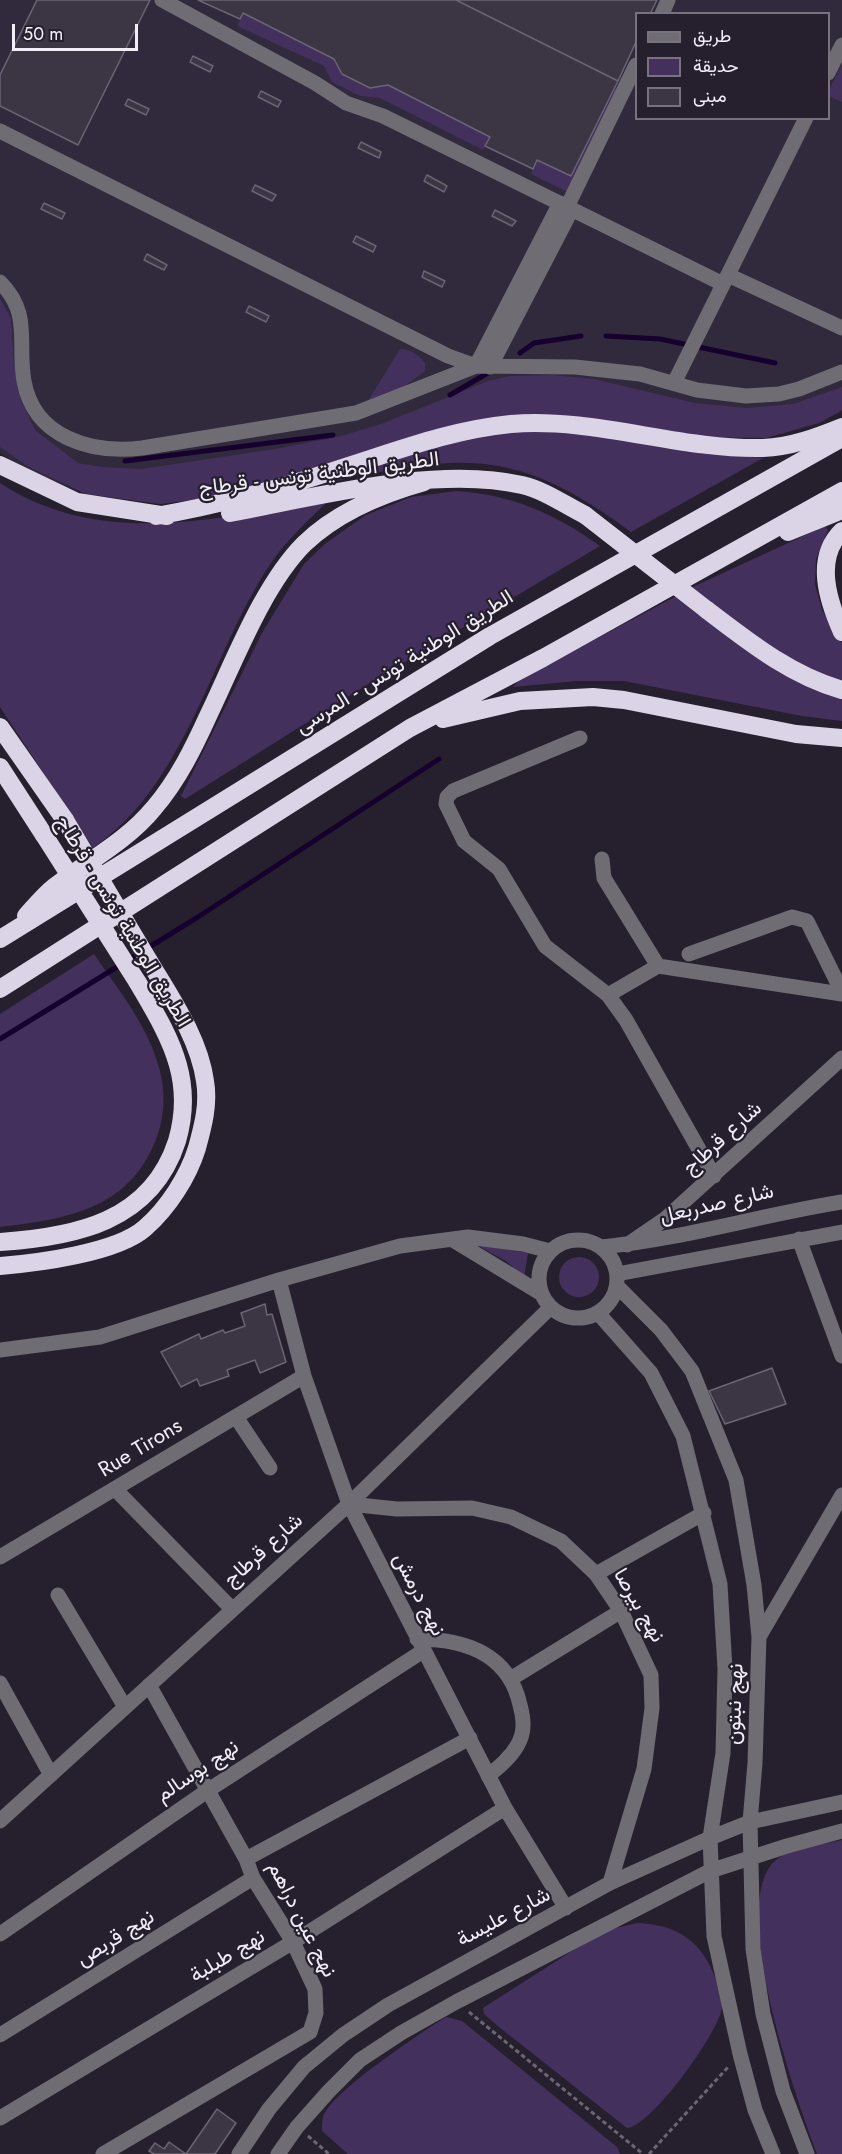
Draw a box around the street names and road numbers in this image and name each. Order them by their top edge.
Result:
street label: الطريق الوطنية تونس - قرطاج [197,448,441,502]
street label: الطريق الوطنية تونس - المرسى [291,585,519,741]
street label: الطريق الوطنية تونس - قرطاج [49,812,195,1032]
street label: شارع قرطاج [678,1097,768,1181]
street label: شارع صدربعل [658,1180,776,1230]
street label: Rue Tirons [95,1414,187,1484]
street label: شارع قرطاج [219,1509,309,1593]
street label: نهج درمش [386,1549,450,1641]
street label: نهج بيرصا [607,1565,669,1647]
street label: نهج نبتون [722,1663,750,1745]
street label: نهج بوسالم [152,1735,244,1809]
street label: نهج عين دراهم [261,1858,341,1982]
street label: شارع عليسة [453,1883,555,1953]
street label: نهج قربص [72,1905,160,1973]
street label: نهج طبلبة [186,1925,270,1989]

